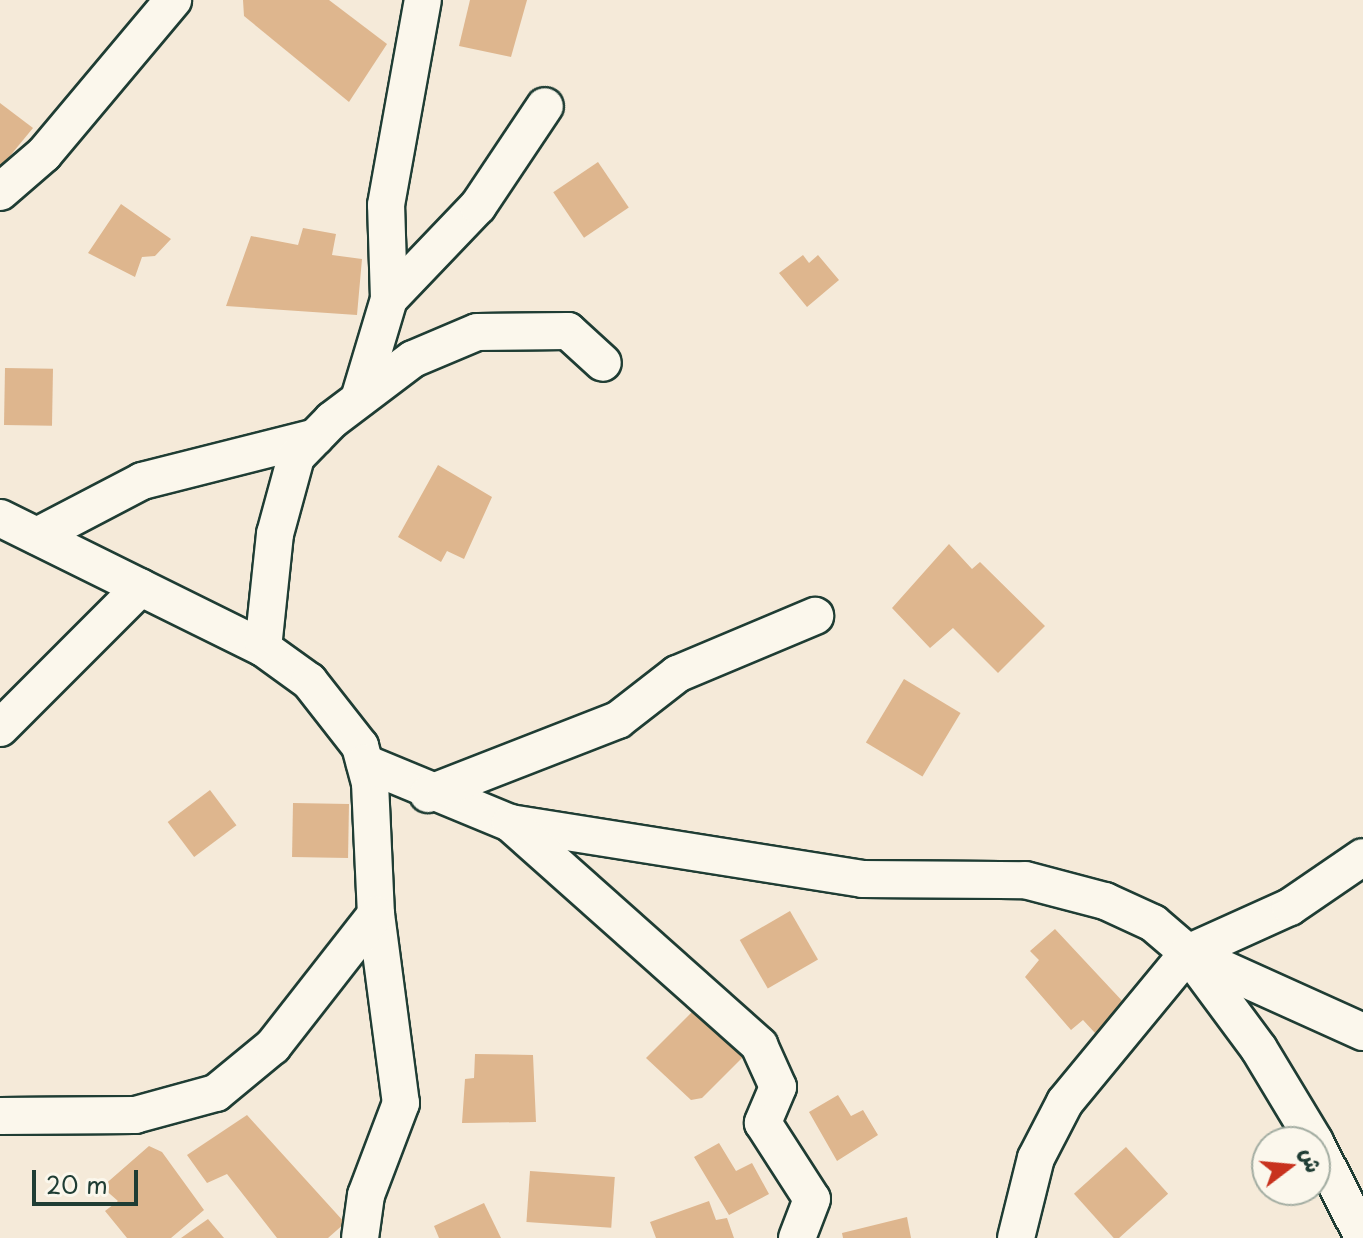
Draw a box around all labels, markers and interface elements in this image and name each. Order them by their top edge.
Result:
north arrow [1251,1126,1331,1206]
text: ش [1293,1144,1332,1176]
scale bar [36,1154,142,1204]
text: 20 m [46,1166,108,1202]

